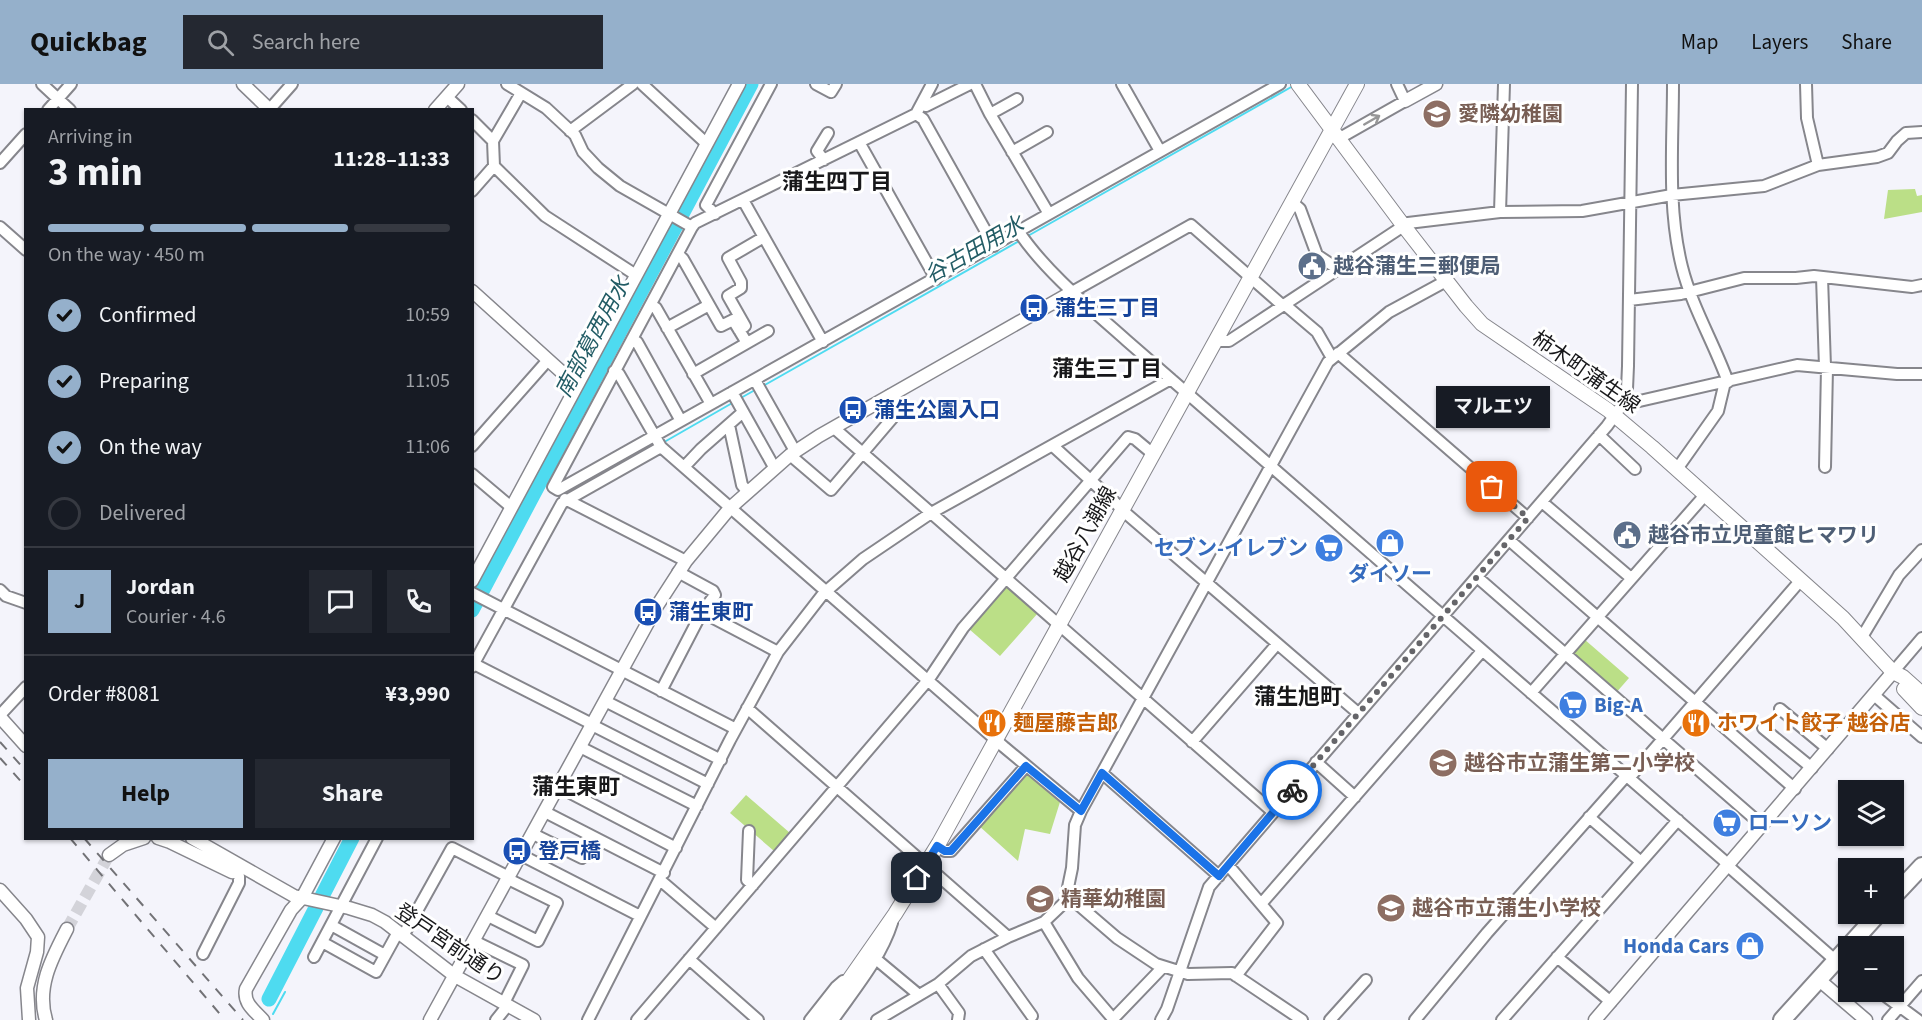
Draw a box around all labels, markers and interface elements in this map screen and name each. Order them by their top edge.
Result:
search box [183,15,603,69]
text: Quickbag [30,22,147,62]
icon: search [204,26,237,59]
text: Search here [252,26,360,58]
text: Map [1681,27,1718,57]
text: Layers [1751,27,1808,57]
text: Share [1841,27,1892,57]
school or university icon: 愛隣幼稚園 [1421,98,1453,130]
place label: 愛隣幼稚園 [1458,99,1563,129]
one-way arrow [1362,114,1380,125]
text: Arriving in [48,123,133,151]
text: 11:28–11:33 [333,143,450,175]
text: 3 min [48,145,143,201]
district label: 蒲生四丁目 [782,166,892,198]
water label: 谷古田用水 [919,208,1032,291]
text: On the way · 450 m [48,241,205,269]
public building icon: 越谷蒲生三郵便局 [1296,250,1328,282]
place label: 越谷蒲生三郵便局 [1333,251,1501,281]
water label: 南部葛西用水 [548,270,639,403]
bus stop icon: 蒲生三丁目 [1018,292,1050,324]
place label: 蒲生三丁目 [1055,293,1160,323]
icon: check [48,299,81,332]
text: Confirmed [99,299,196,331]
text: 10:59 [405,301,450,329]
street label: 柿木町蒲生線 [1526,324,1646,420]
district label: 蒲生三丁目 [1052,353,1162,385]
icon: check [48,365,81,398]
text: Preparing [99,365,189,397]
text: 11:05 [405,367,450,395]
callout: マルエツ [1435,385,1549,427]
text: マルエツ [1453,393,1533,421]
bus stop icon: 蒲生公園入口 [837,394,869,426]
place label: 蒲生公園入口 [874,395,1000,425]
icon: check [48,431,81,464]
text: On the way [99,431,202,463]
text: 11:06 [405,433,450,461]
pin [1466,461,1517,512]
icon: bag [1475,470,1508,503]
street label: 越谷八潮線 [1046,481,1124,587]
text: Delivered [99,497,186,529]
public building icon: 越谷市立児童館ヒマワリ [1611,519,1643,551]
place label: 越谷市立児童館ヒマワリ [1648,520,1879,550]
shop icon: ダイソー [1374,527,1406,559]
supermarket icon: セブン-イレブン [1313,532,1345,564]
place label: セブン-イレブン [1154,533,1308,563]
place label: ダイソー [1348,559,1432,589]
button: chat [309,570,372,633]
button: phone [387,570,450,633]
text: Jordan [126,571,195,603]
text: J [74,585,85,617]
bus stop icon: 蒲生東町 [632,596,664,628]
place label: 蒲生東町 [669,597,753,627]
text: Courier · 4.6 [126,603,226,631]
text: Order #8081 [48,678,160,710]
text: ¥3,990 [385,678,450,710]
district label: 蒲生旭町 [1254,681,1342,713]
supermarket icon: Big-A [1557,689,1589,721]
place label: Big-A [1594,690,1644,720]
restaurant icon: 麺屋藤吉郎 [976,707,1008,739]
restaurant icon: ホワイト餃子 越谷店 [1680,707,1712,739]
place label: 麺屋藤吉郎 [1013,708,1118,738]
place label: ホワイト餃子 越谷店 [1717,708,1910,738]
school or university icon: 越谷市立蒲生第二小学校 [1427,747,1459,779]
place label: 越谷市立蒲生第二小学校 [1464,748,1695,778]
button: Help [48,759,243,828]
button: Share [255,759,450,828]
courier [1262,760,1322,820]
district label: 蒲生東町 [532,771,620,803]
icon: bike [1276,774,1309,807]
map controls [1838,780,1904,1002]
button: layers [1838,780,1904,846]
supermarket icon: ローソン [1711,807,1743,839]
place label: ローソン [1748,808,1832,838]
bus stop icon: 登戸橋 [501,835,533,867]
place label: 登戸橋 [538,836,601,866]
pin [891,852,942,903]
button: + [1838,858,1904,924]
icon: home [900,861,933,894]
school or university icon: 精華幼稚園 [1024,883,1056,915]
place label: 精華幼稚園 [1061,884,1166,914]
school or university icon: 越谷市立蒲生小学校 [1375,892,1407,924]
place label: 越谷市立蒲生小学校 [1412,893,1601,923]
street label: 登戸宮前通り [389,896,511,992]
shop icon: Honda Cars [1734,930,1766,962]
place label: Honda Cars [1623,931,1729,961]
button: − [1838,936,1904,1002]

